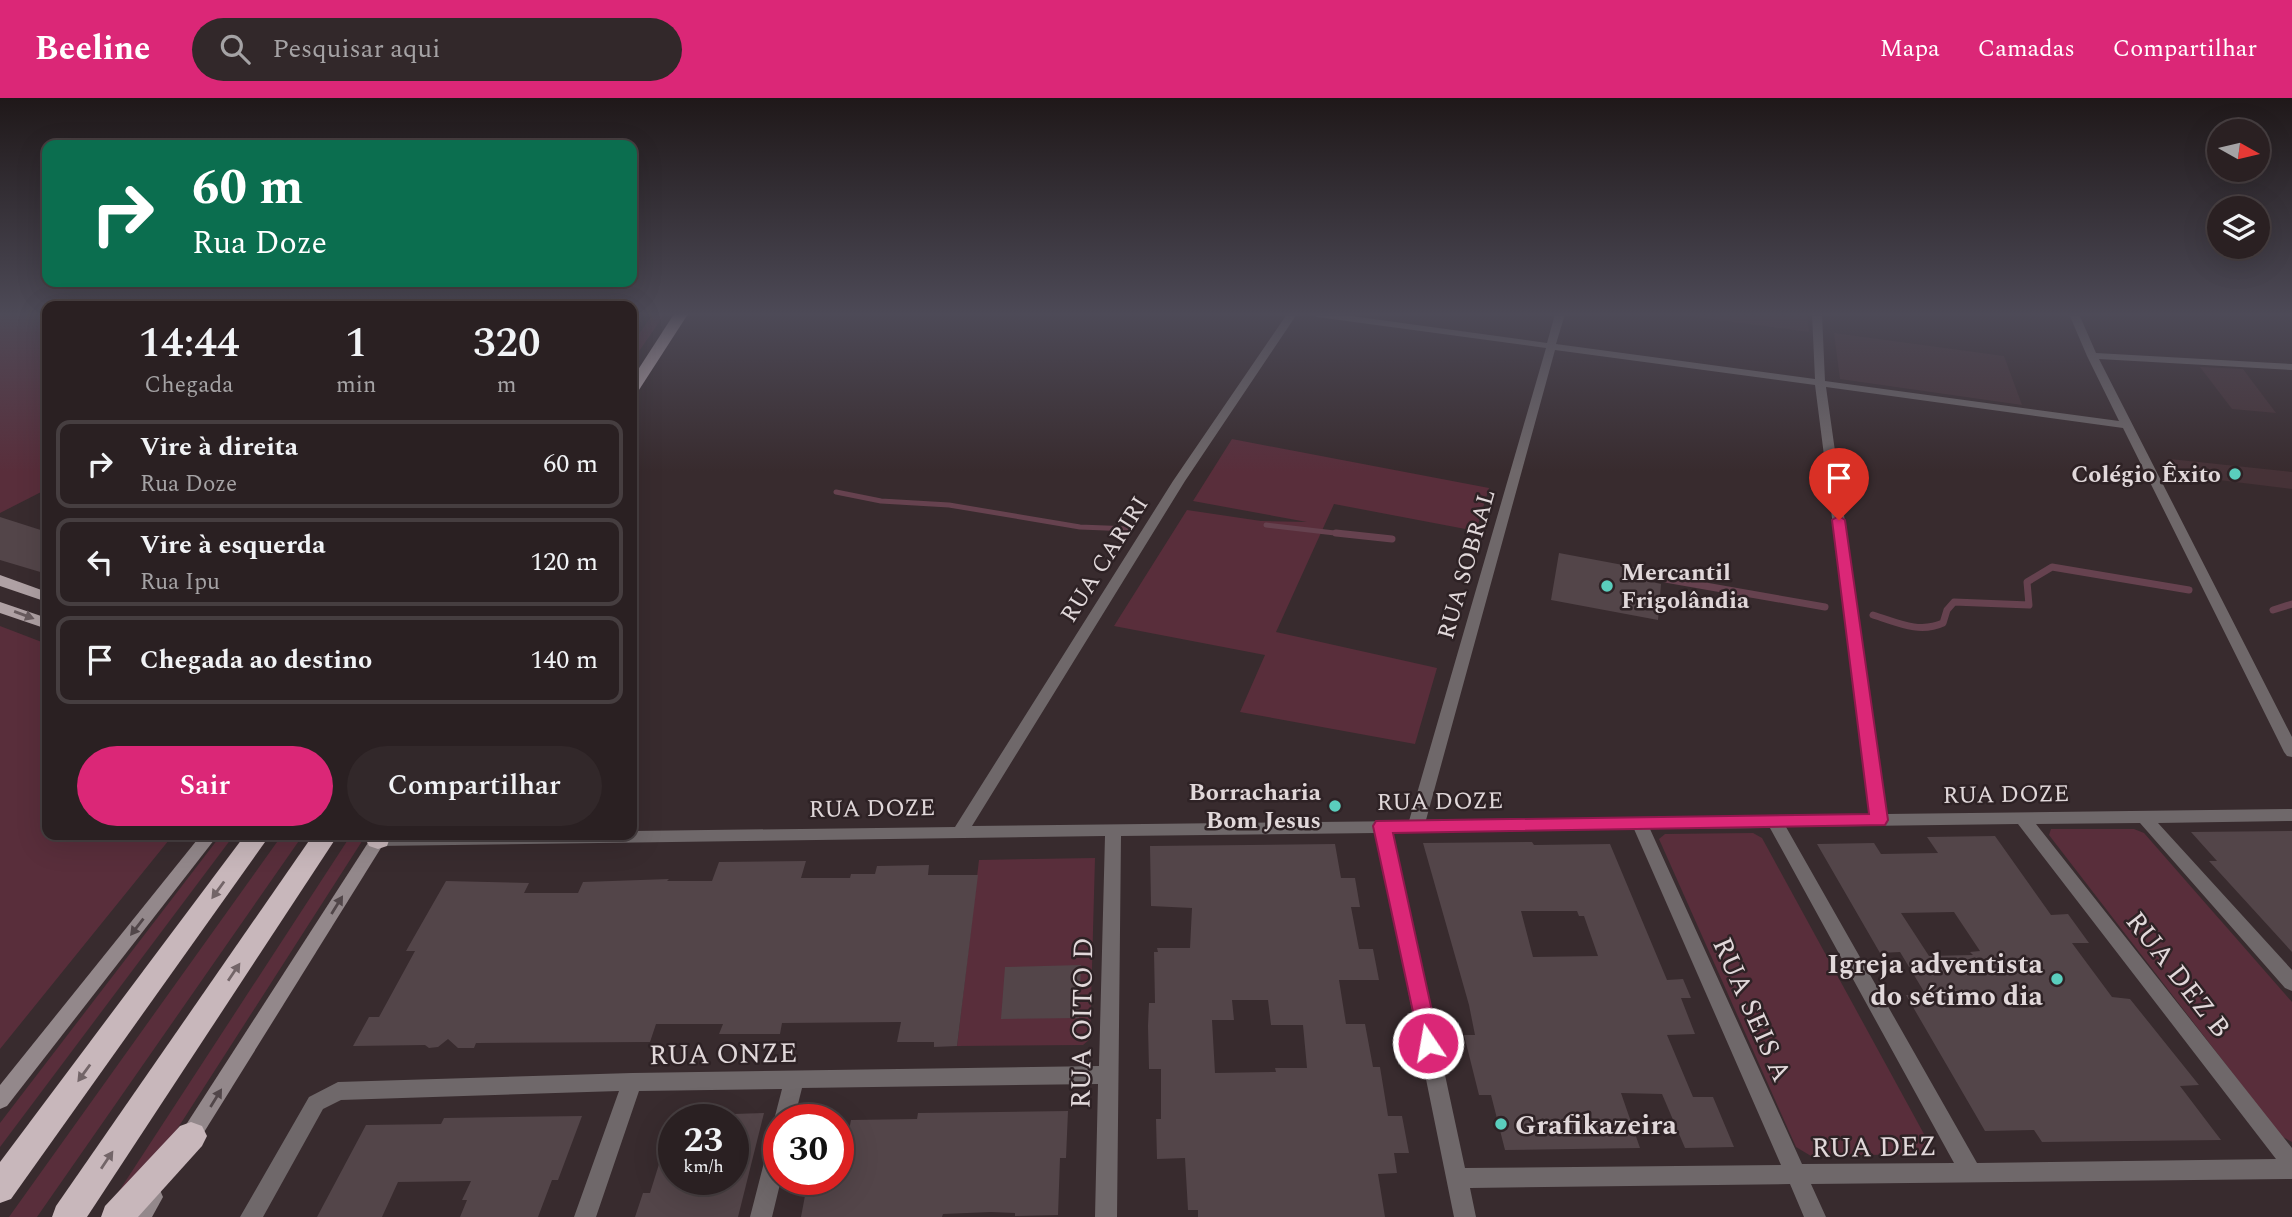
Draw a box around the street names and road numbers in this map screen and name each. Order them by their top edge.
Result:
street label: RUA SOBRAL [1428,485,1506,644]
street label: RUA CARIRI [1052,489,1158,630]
street label: RUA DOZE [1942,776,2070,814]
street label: RUA DOZE [1376,783,1504,821]
street label: RUA DOZE [808,790,936,828]
street label: RUA DEZ B [2114,902,2241,1048]
street label: RUA SEIS A [1701,930,1803,1089]
street label: RUA OITO D [1060,937,1105,1109]
street label: RUA ONZE [648,1032,798,1077]
street label: RUA DEZ [1811,1125,1937,1170]

